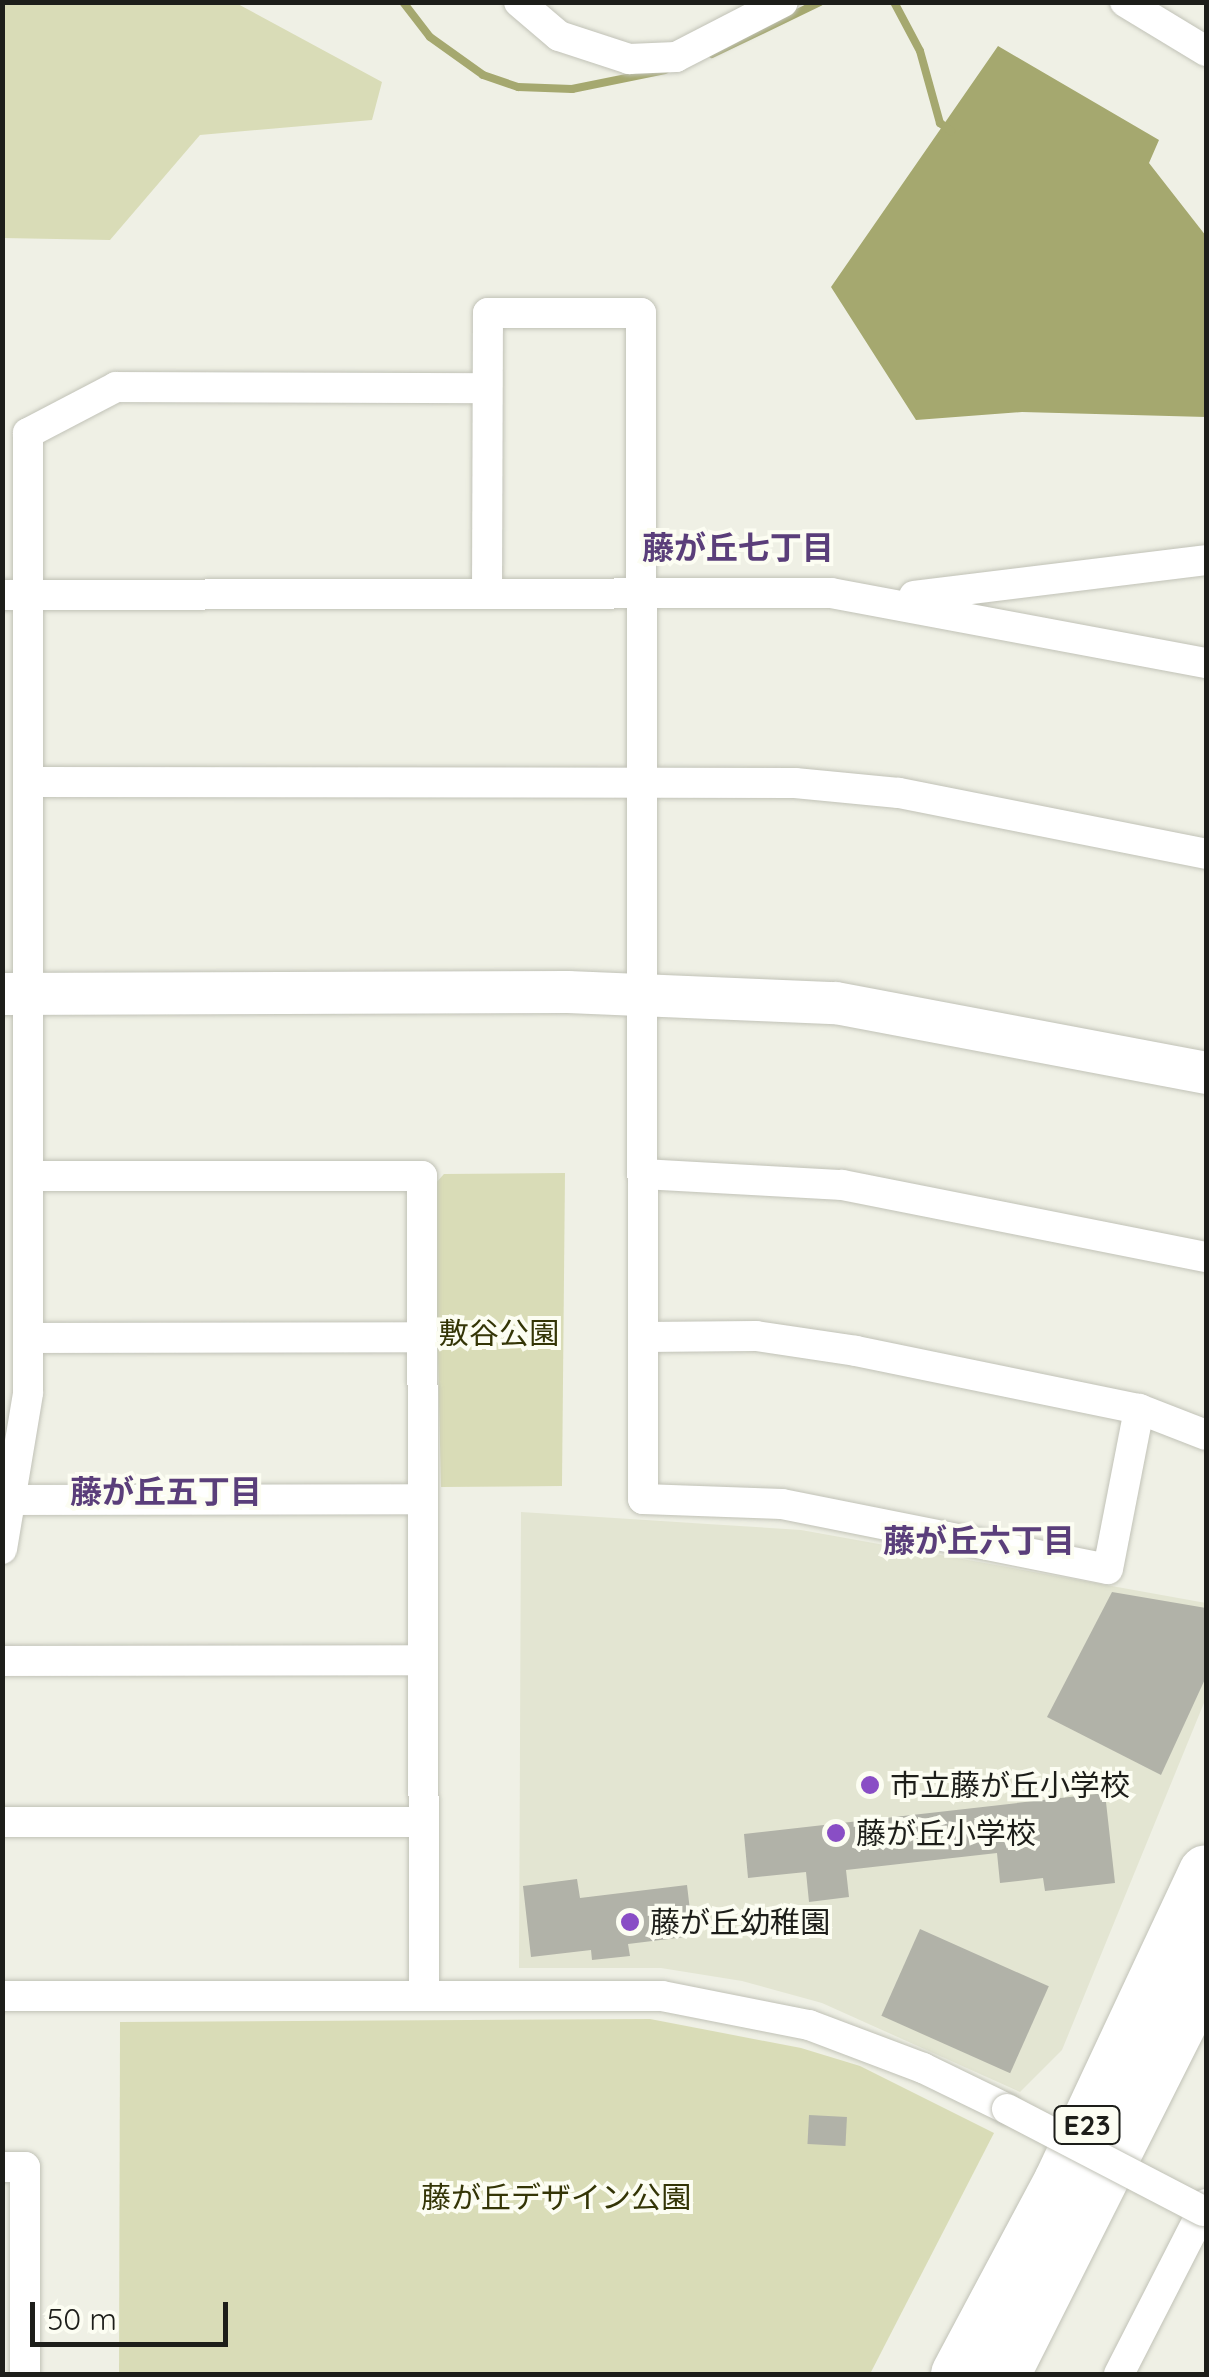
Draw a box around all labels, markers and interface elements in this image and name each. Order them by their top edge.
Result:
district label: 藤が丘七丁目 [642,528,834,566]
park label: 敷谷公園 [439,1315,559,1351]
district label: 藤が丘五丁目 [70,1472,262,1510]
district label: 藤が丘六丁目 [883,1521,1075,1559]
place label: 市立藤が丘小学校 [890,1767,1130,1803]
marker: 市立藤が丘小学校 [859,1774,881,1796]
place label: 藤が丘小学校 [856,1815,1036,1851]
marker: 藤が丘小学校 [825,1822,847,1844]
place label: 藤が丘幼稚園 [650,1904,830,1940]
marker: 藤が丘幼稚園 [619,1911,641,1933]
road number: E23 [1052,2102,1122,2148]
park label: 藤が丘デザイン公園 [421,2179,691,2215]
scale bar [35,2282,232,2344]
text: 50 m [47,2300,117,2338]

